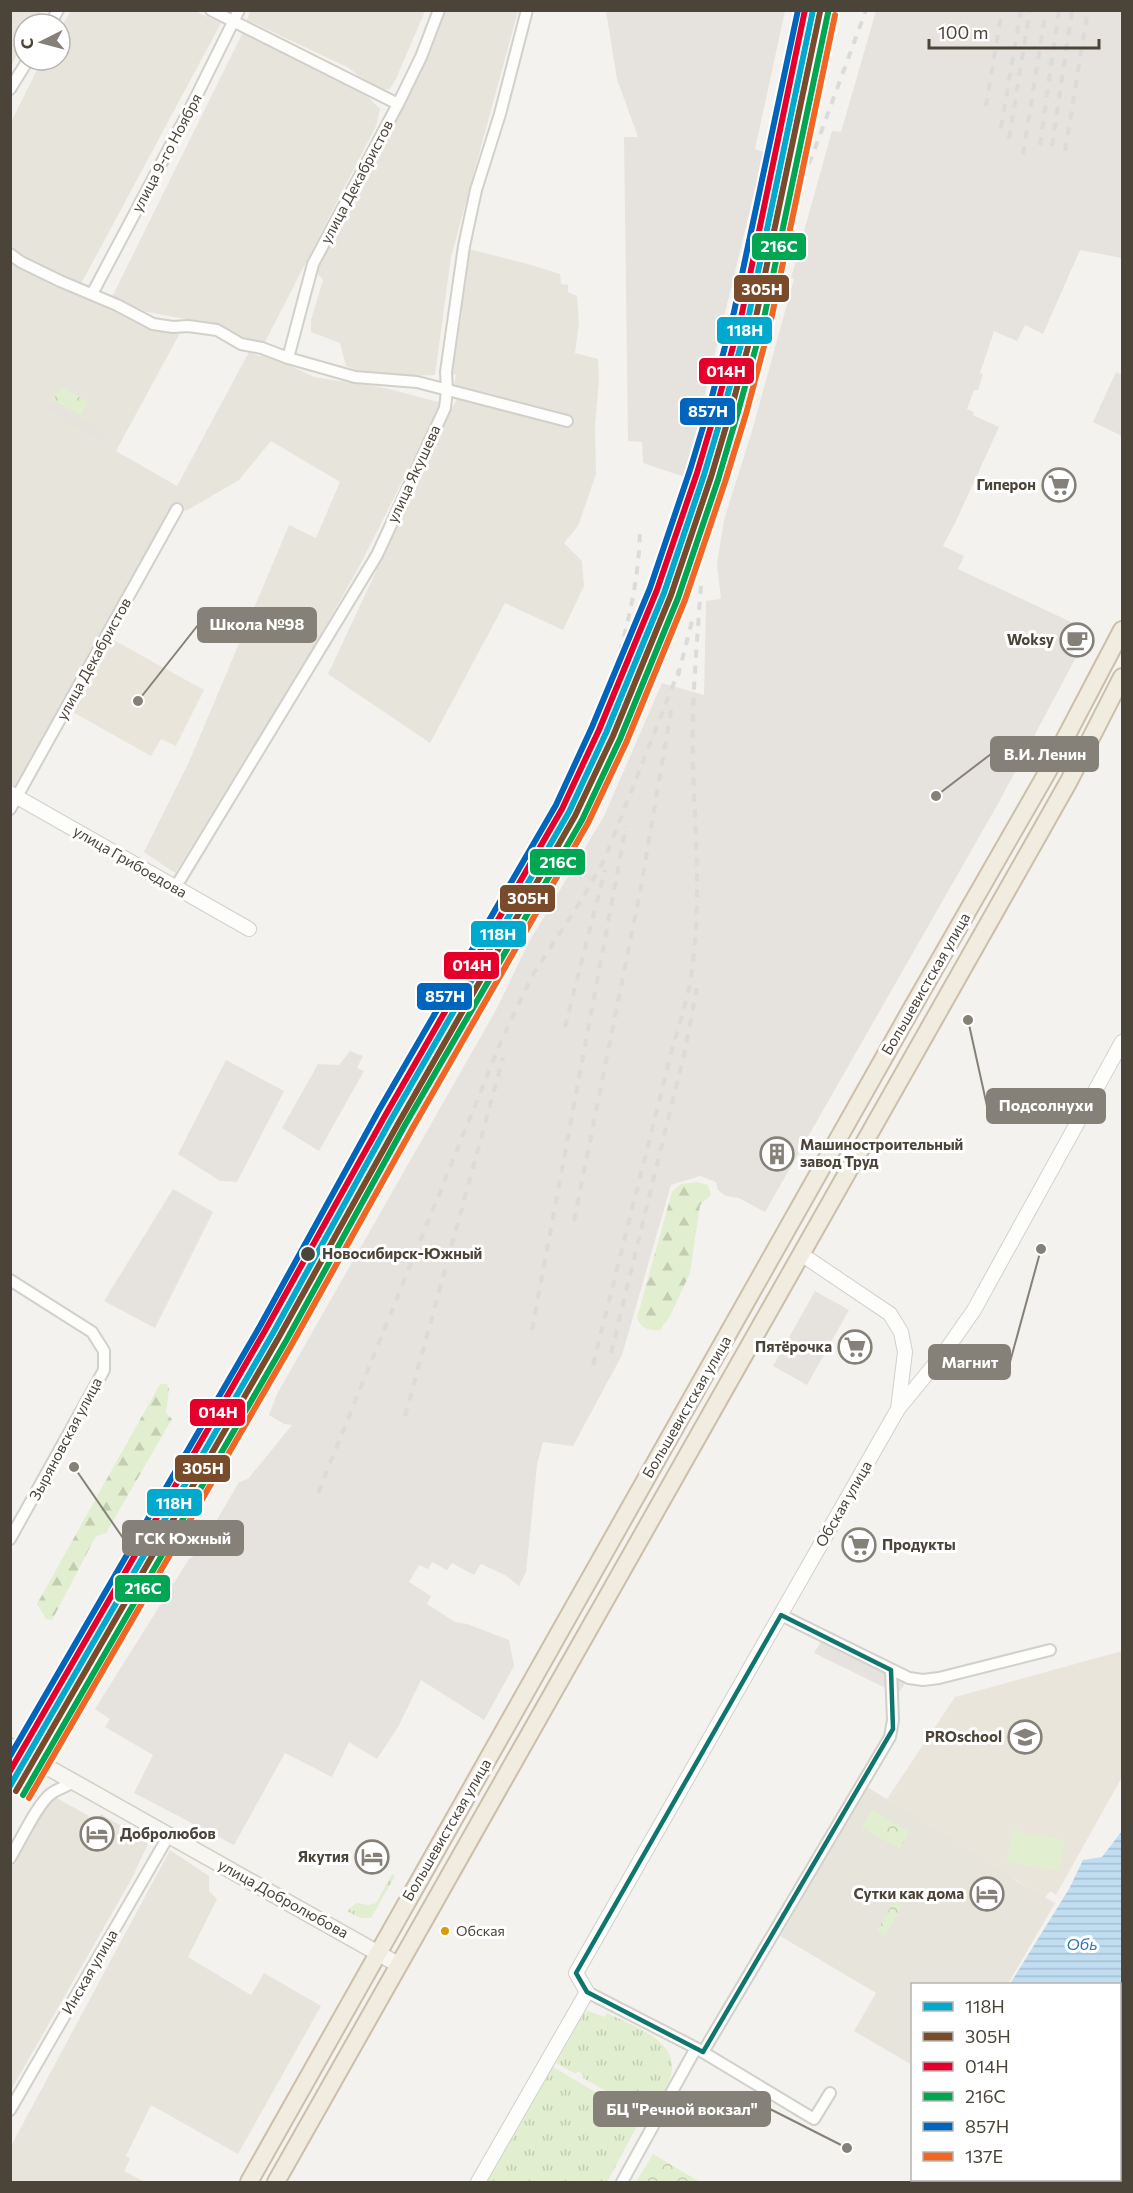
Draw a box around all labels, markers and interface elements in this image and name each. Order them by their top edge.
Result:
north arrow [12,12,72,72]
scale bar [929,12,1098,50]
text: 100 m [938,21,988,43]
text: С [17,37,37,50]
street label: улица 9-го Ноября [127,90,205,215]
street label: улица Декабристов [316,117,396,246]
line badge: 216С [751,232,807,261]
text: 216С [760,236,798,255]
line badge: 305Н [733,274,790,303]
text: 305Н [741,279,783,298]
line badge: 118Н [716,316,773,345]
text: 118Н [727,320,763,339]
line badge: 014Н [698,357,755,385]
text: 014Н [706,361,746,380]
line badge: 857Н [679,397,736,426]
text: 857Н [688,401,728,420]
street label: улица Якушева [383,422,444,525]
supermarket icon: Гиперон [1041,467,1077,503]
place label: Гиперон [976,475,1036,493]
street label: улица Декабристов [52,594,134,723]
callout: Школа №98 [198,608,316,642]
text: Школа №98 [210,614,304,633]
cafe icon: Woksy [1059,622,1095,658]
place label: Woksy [1007,630,1055,648]
callout: В.И. Ленин [991,737,1098,771]
text: В.И. Ленин [1004,744,1086,763]
street label: улица Грибоедова [71,821,190,901]
line badge: 216С [529,848,586,876]
text: 216С [539,852,577,871]
line badge: 305Н [499,884,556,913]
text: 305Н [507,888,549,907]
street label: Большевистская улица [877,909,973,1058]
line badge: 118Н [470,920,527,948]
text: 118Н [480,924,516,943]
line badge: 014Н [443,951,500,980]
text: 014Н [452,955,492,974]
line badge: 857Н [416,982,473,1011]
text: 857Н [425,986,465,1005]
callout: Подсолнухи [987,1089,1105,1123]
text: Подсолнухи [999,1095,1093,1114]
place label: Машиностроительный завод Труд [800,1135,963,1170]
building icon: Машиностроительный завод Труд [759,1136,795,1172]
place label: Новосибирск-Южный [322,1244,482,1262]
marker: Новосибирск-Южный [299,1245,317,1263]
supermarket icon: Пятёрочка [837,1329,873,1365]
street label: Большевистская улица [638,1332,734,1481]
place label: Пятёрочка [755,1337,832,1355]
callout: Магнит [929,1345,1010,1379]
text: Магнит [942,1352,999,1371]
street label: Зыряновская улица [25,1374,105,1503]
line badge: 014Н [189,1398,246,1427]
text: 014Н [198,1402,238,1421]
line badge: 305Н [174,1454,231,1483]
street label: Обская улица [811,1457,875,1550]
text: 305Н [182,1458,224,1477]
line badge: 118Н [146,1488,203,1517]
text: 118Н [156,1493,192,1512]
callout: ГСК Южный [123,1521,243,1555]
supermarket icon: Продукты [841,1527,877,1563]
text: ГСК Южный [135,1528,231,1547]
place label: Продукты [882,1535,956,1553]
line badge: 216С [114,1574,171,1603]
text: 216С [124,1578,162,1597]
school or university icon: PROschool [1007,1719,1043,1755]
place label: PROschool [925,1727,1002,1745]
street label: Большевистская улица [398,1755,494,1904]
hotel icon: Добролюбов [79,1816,115,1852]
place label: Добролюбов [120,1824,216,1842]
hotel icon: Якутия [354,1839,390,1875]
place label: Якутия [298,1847,349,1865]
street label: улица Добролюбова [215,1855,352,1941]
hotel icon: Сутки как дома [969,1876,1005,1912]
place label: Сутки как дома [854,1884,964,1902]
place label: Обская [456,1922,505,1939]
marker: Обская [439,1925,451,1937]
street label: Инская улица [58,1926,121,2017]
water label: Обь [1067,1934,1098,1953]
legend [911,1983,1121,2181]
text: 118Н [965,1995,1005,2017]
text: 305Н [965,2025,1011,2047]
text: 014Н [965,2055,1009,2077]
text: 216С [965,2085,1006,2107]
callout: БЦ "Речной вокзал" [594,2092,770,2126]
text: БЦ "Речной вокзал" [606,2099,758,2118]
text: 857Н [965,2115,1009,2137]
text: 137Е [965,2145,1003,2167]

